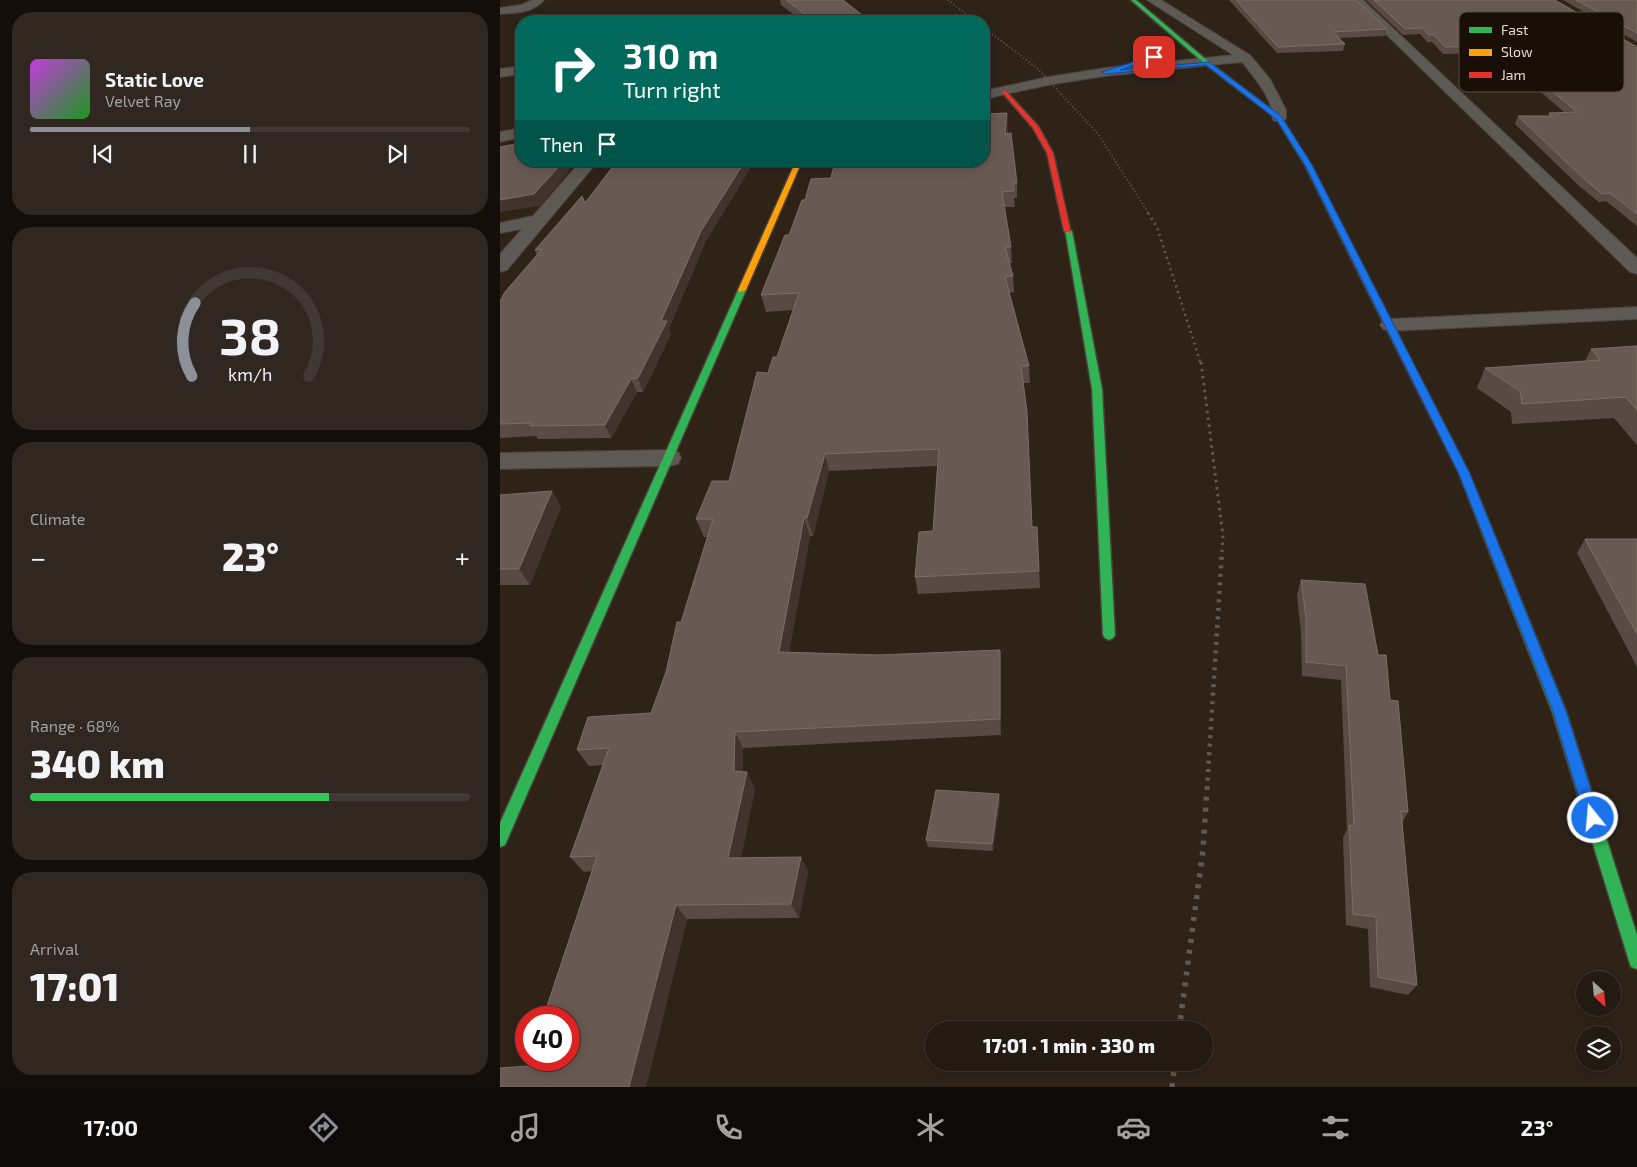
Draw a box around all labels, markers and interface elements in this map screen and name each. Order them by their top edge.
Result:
legend [1459,12,1624,92]
text: Fast [1501,21,1528,38]
text: 310 m [623,34,718,76]
icon: right [540,35,605,100]
pin [1133,36,1175,78]
icon: arrive [1140,43,1168,71]
text: Slow [1501,43,1533,60]
text: Jam [1501,66,1526,83]
text: Static Love [105,68,204,91]
text: Turn right [623,76,721,102]
text: Velvet Ray [105,91,181,110]
icon: arrive [593,130,621,158]
text: Then [540,133,583,156]
icon: previous [89,140,117,168]
icon: pause [236,140,264,168]
icon: next [383,140,411,168]
text: 38 [219,303,281,365]
text: km/h [228,363,272,385]
text: Climate [30,509,85,528]
text: 23° [222,533,279,579]
text: − [30,540,46,574]
text: + [455,540,470,574]
text: Range · 68% [30,716,120,735]
text: 340 km [30,740,165,786]
position arrow [1566,791,1618,843]
text: Arrival [30,939,79,958]
text: 17:01 [30,963,119,1009]
north arrow [1576,971,1621,1016]
map controls [1576,971,1621,1071]
speed limit sign: 40 [515,1006,580,1071]
button: layers [1576,1026,1621,1071]
text: 17:01 · 1 min · 330 m [983,1034,1155,1057]
icon: directions [306,1110,341,1145]
icon: music [508,1110,543,1145]
icon: phone [711,1110,746,1145]
icon: climate [913,1110,948,1145]
icon: car [1116,1110,1151,1145]
icon: filters [1318,1110,1353,1145]
text: 17:00 [84,1114,138,1140]
text: 23° [1520,1114,1553,1140]

